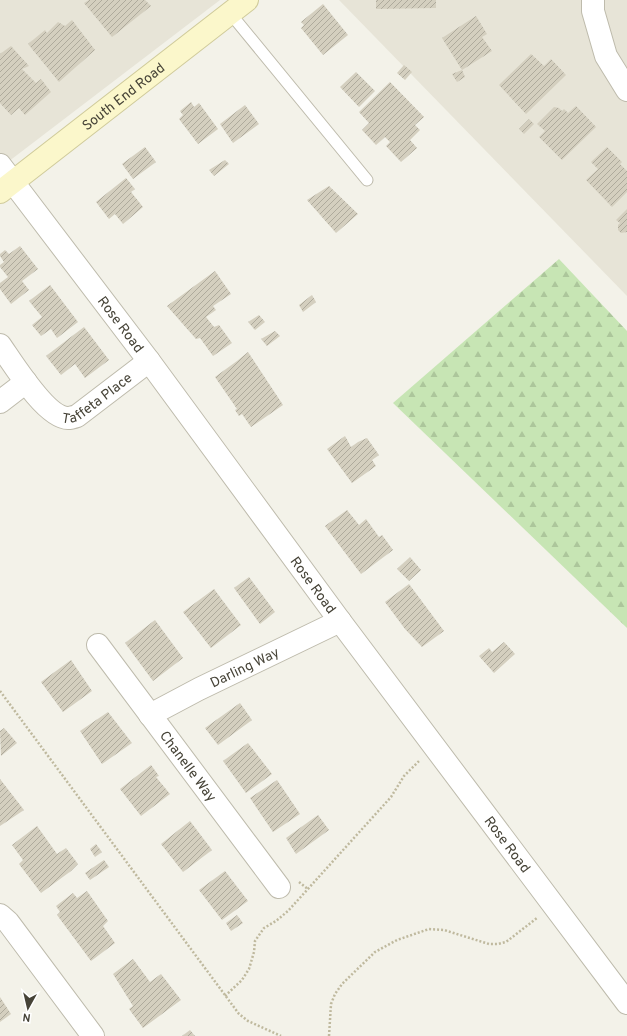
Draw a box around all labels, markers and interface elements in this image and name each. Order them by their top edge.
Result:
street label: South End Road [79,60,169,135]
street label: Rose Road [93,294,147,357]
street label: Taffeta Place [60,370,136,428]
street label: Rose Road [286,554,339,618]
street label: Darling Way [208,645,282,692]
street label: Chanelle Way [155,728,219,806]
street label: Rose Road [480,813,533,877]
north arrow [8,988,48,1028]
text: N [22,1009,32,1024]

